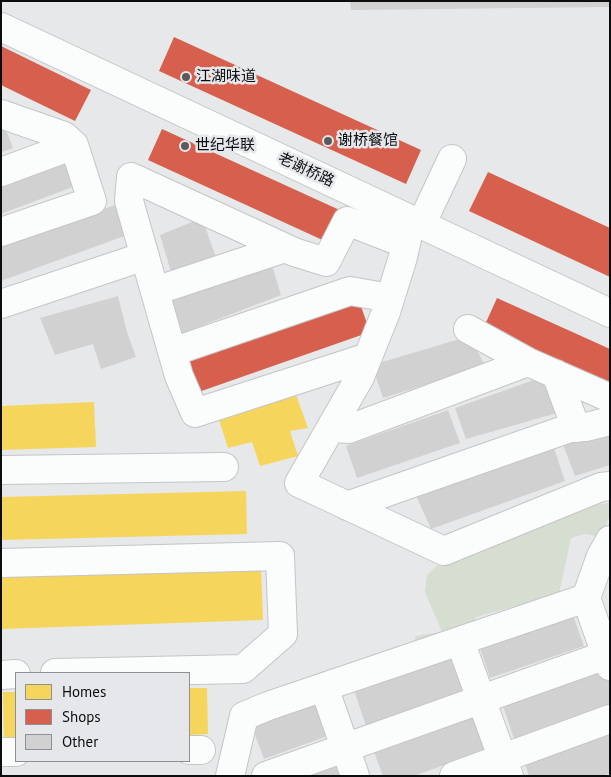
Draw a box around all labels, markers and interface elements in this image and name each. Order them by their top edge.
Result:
place label: 江湖味道 [196,68,256,86]
marker: 江湖味道 [180,71,192,83]
place label: 谢桥餐馆 [338,132,398,150]
marker: 谢桥餐馆 [322,135,334,147]
place label: 世纪华联 [195,137,255,155]
marker: 世纪华联 [179,140,191,152]
street label: 老谢桥路 [275,149,337,191]
legend [15,672,190,762]
text: Homes [62,682,106,701]
text: Shops [62,707,101,726]
text: Other [62,732,98,751]

